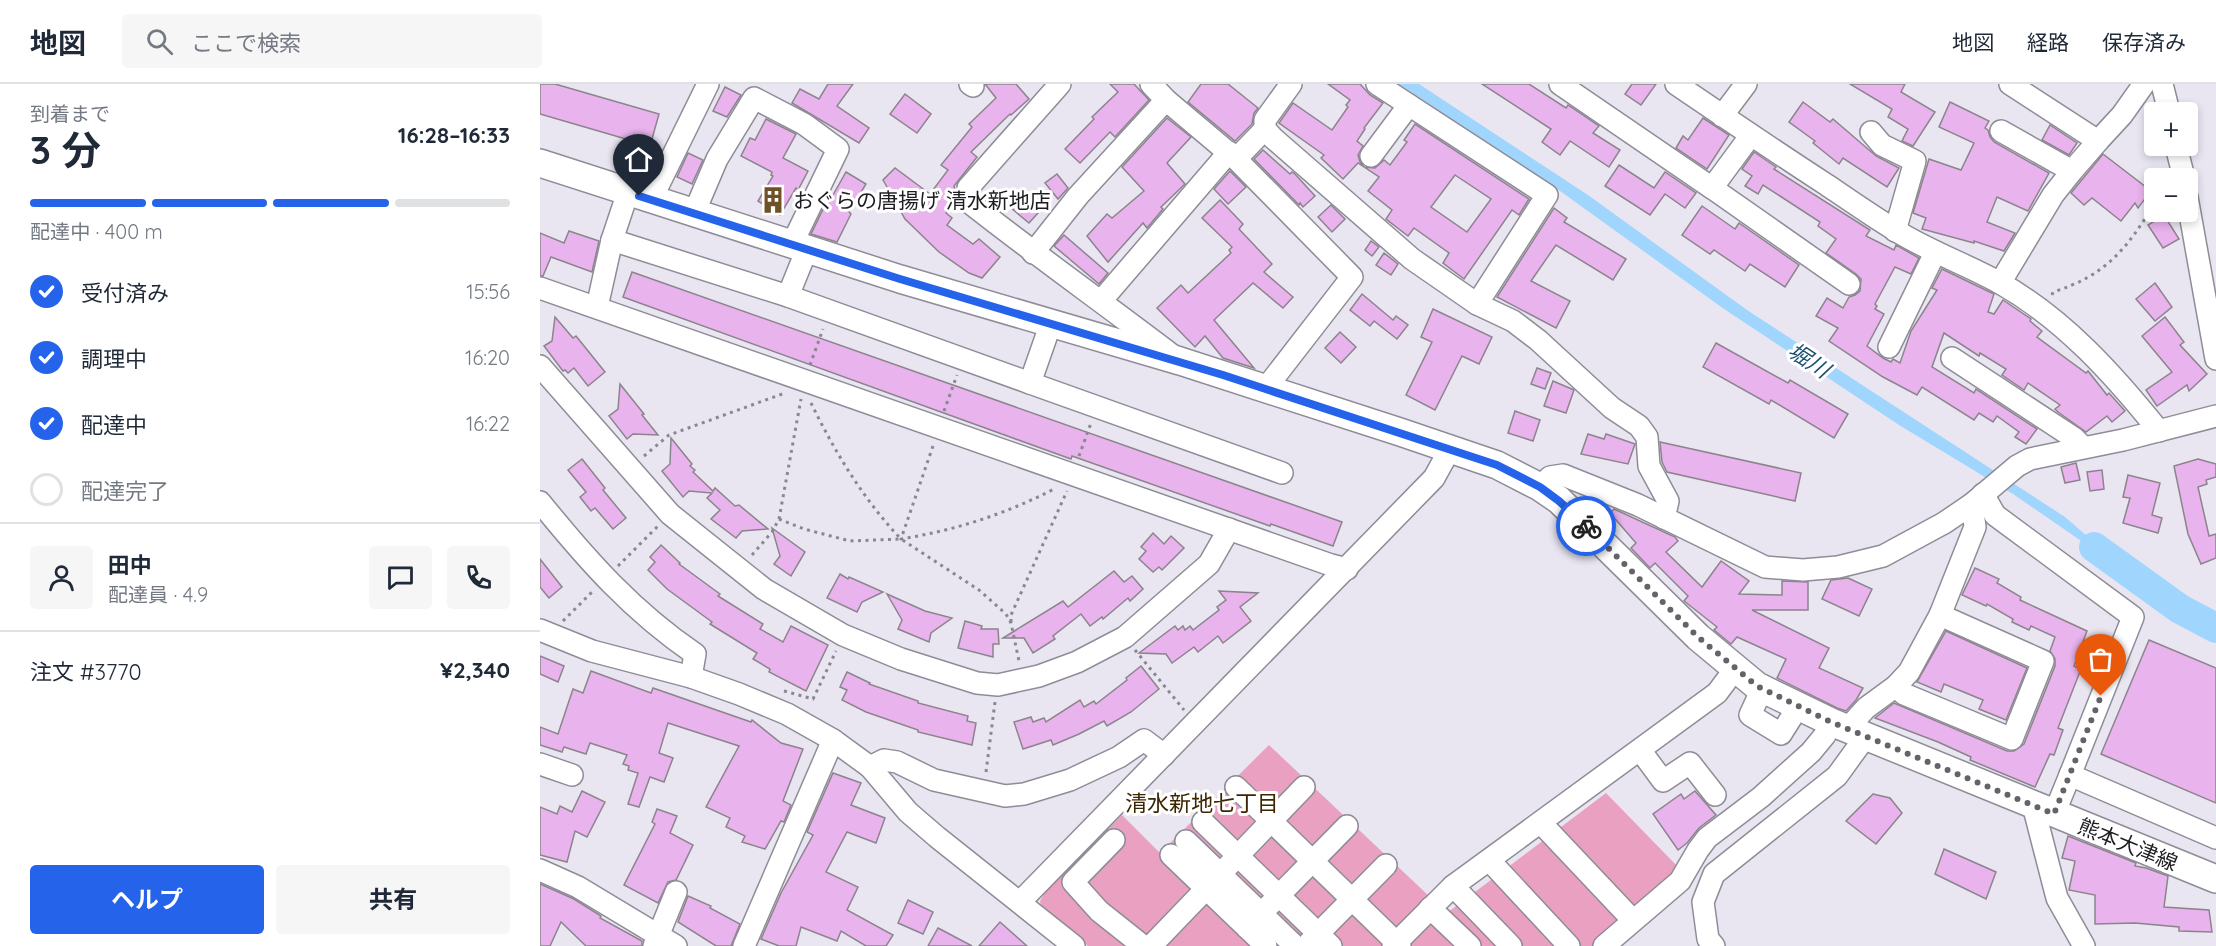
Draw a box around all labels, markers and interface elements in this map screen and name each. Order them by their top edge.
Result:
search box [122,14,542,68]
text: 地図 [30,25,86,60]
icon: search [143,25,176,58]
text: ここで検索 [191,29,301,57]
text: 地図 [1952,29,1994,55]
text: 経路 [2027,29,2069,55]
text: 保存済み [2102,29,2186,55]
text: 到着まで [30,101,110,126]
map controls [2144,102,2198,222]
button: + [2144,102,2198,156]
text: 16:28–16:33 [398,121,510,149]
text: 3 分 [30,125,101,174]
pin [613,134,664,196]
icon: home [622,143,655,176]
button: − [2144,168,2198,222]
building icon: おぐらの唐揚げ 清水新地店 [758,185,788,215]
place label: おぐらの唐揚げ 清水新地店 [793,187,1051,213]
text: 配達中 · 400 m [30,219,163,244]
icon: check [30,275,63,308]
text: 受付済み [81,279,169,307]
text: 15:56 [466,279,510,304]
water label: 堀川 [1783,336,1837,385]
icon: check [30,341,63,374]
text: 調理中 [81,345,147,373]
text: 16:20 [465,345,510,370]
icon: check [30,407,63,440]
text: 配達中 [81,411,147,439]
text: 16:22 [466,411,510,436]
text: 配達完了 [81,477,169,505]
courier [1556,496,1616,556]
icon: bike [1570,510,1603,543]
button: person [30,546,93,609]
button: chat [369,546,432,609]
button: phone [447,546,510,609]
text: 田中 [108,551,152,579]
text: 配達員 · 4.9 [108,582,208,607]
pin [2075,634,2126,696]
icon: bag [2084,643,2117,676]
text: ¥2,340 [440,656,510,684]
text: 注文 #3770 [30,658,142,686]
district label: 清水新地七丁目 [1125,789,1279,817]
street label: 熊本大津線 [2074,812,2182,876]
button: ヘルプ [30,865,264,934]
button: 共有 [276,865,510,934]

